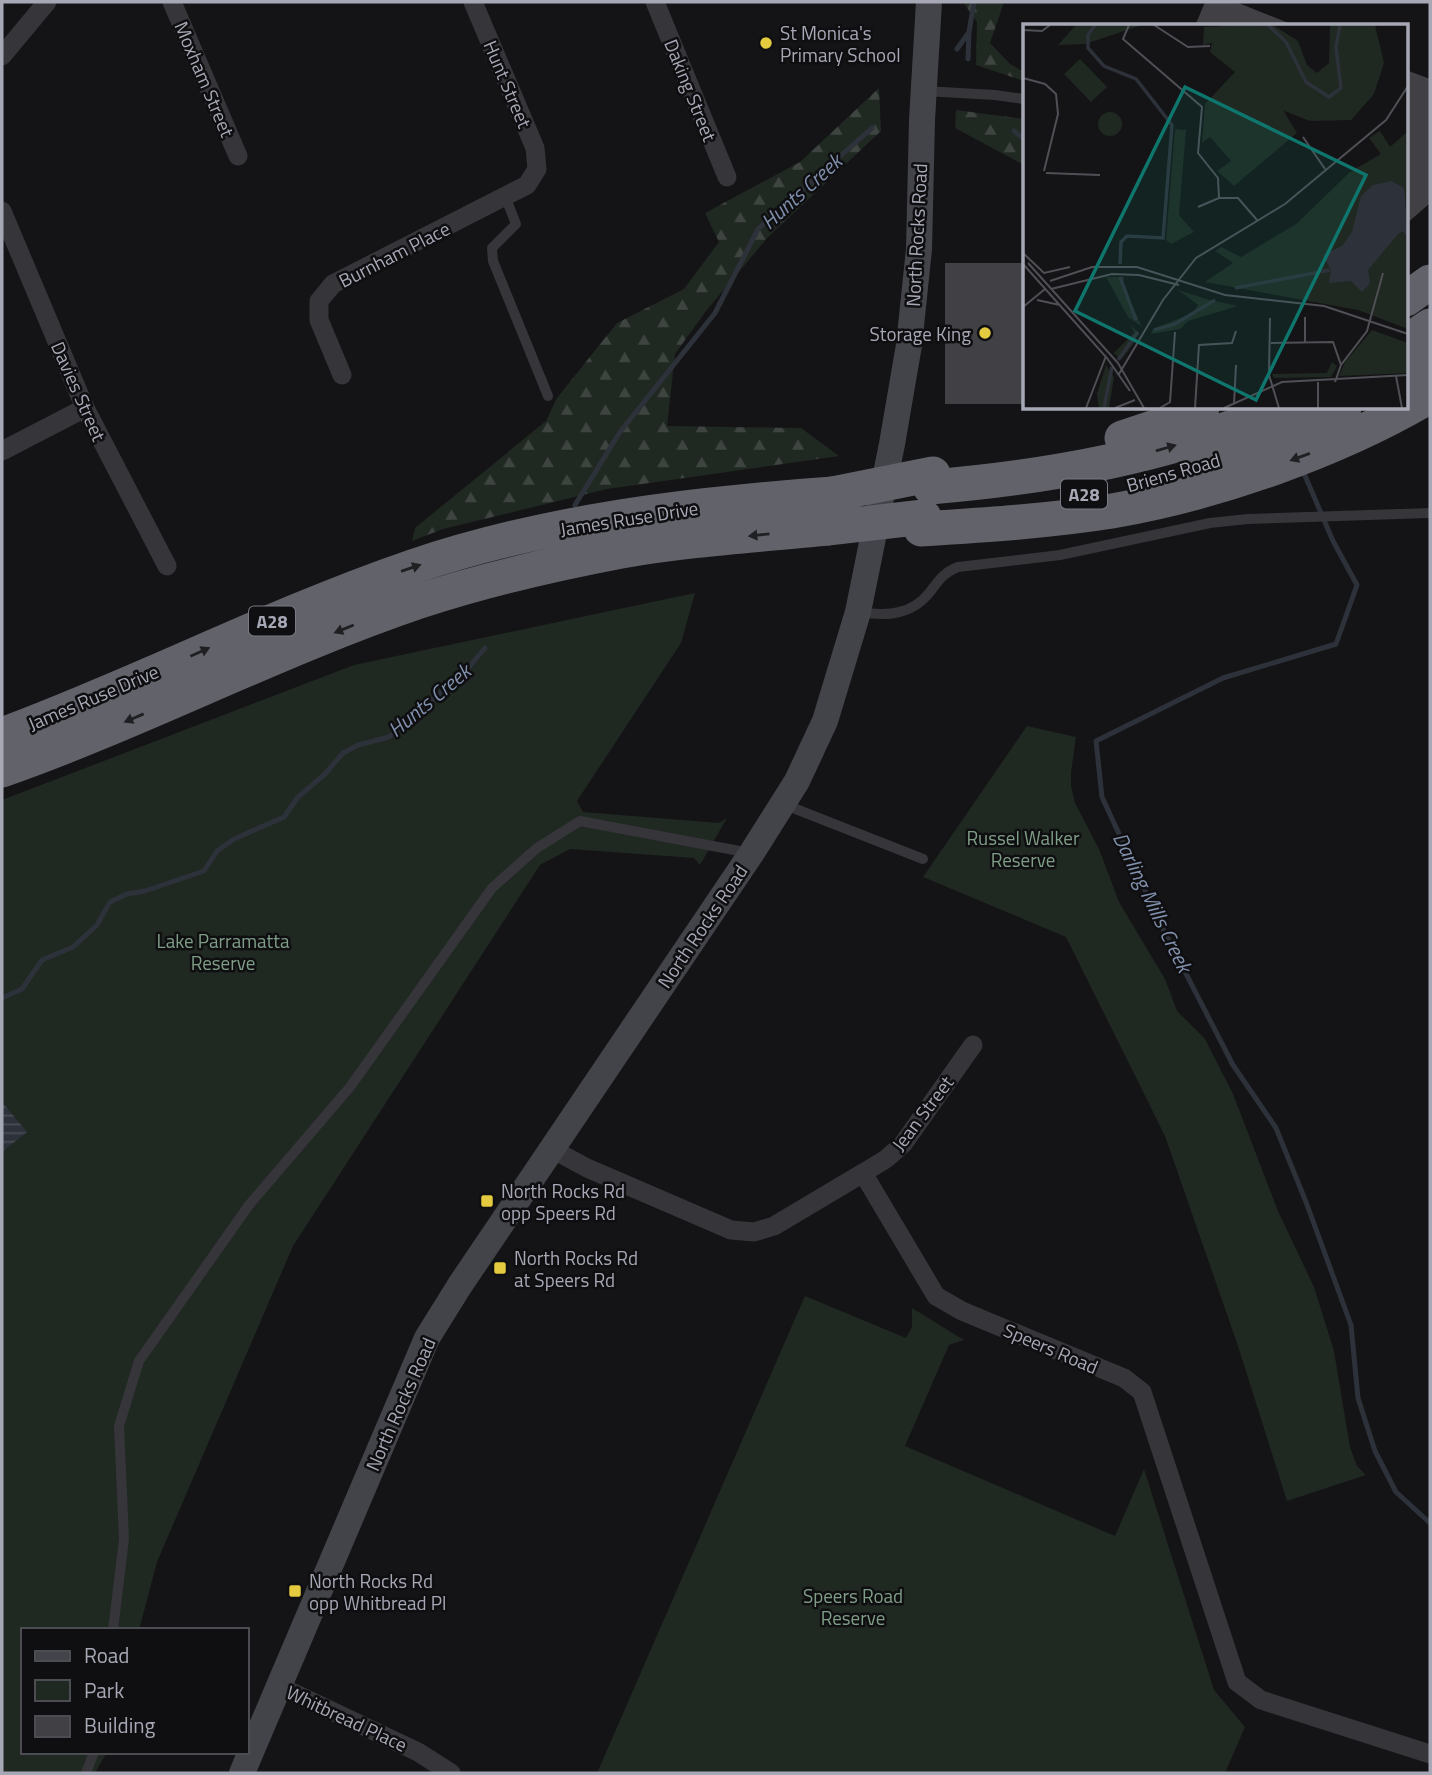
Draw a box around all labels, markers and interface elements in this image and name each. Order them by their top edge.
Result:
street label: Moxham Street [168,17,243,142]
place label: St Monica's Primary School [780,18,901,69]
inset map [1023,24,1408,410]
street label: Daking Street [657,34,725,146]
marker: St Monica's Primary School [758,35,774,51]
street label: Hunt Street [477,36,540,133]
water label: Hunts Creek [753,144,851,236]
street label: North Rocks Road [898,163,934,307]
street label: Burnham Place [333,214,455,294]
place label: Storage King [870,319,971,348]
marker: Storage King [977,325,993,341]
street label: Davies Street [44,336,114,446]
one-way arrow [1156,443,1177,453]
street label: Briens Road [1123,445,1223,499]
one-way arrow [1290,452,1311,463]
road number: A28 [1061,480,1107,508]
street label: James Ruse Drive [558,493,700,543]
one-way arrow [748,529,770,540]
one-way arrow [401,562,422,572]
road number: A28 [249,606,295,636]
one-way arrow [333,623,354,634]
one-way arrow [190,646,210,658]
water label: Hunts Creek [380,654,480,744]
street label: James Ruse Drive [23,656,163,738]
one-way arrow [124,712,145,723]
park label: Russel Walker Reserve [966,823,1080,874]
water label: Darling Mills Creek [1105,826,1202,980]
street label: North Rocks Road [650,858,754,994]
park label: Lake Parramatta Reserve [157,926,290,977]
street label: Jean Street [884,1069,960,1157]
place label: North Rocks Rd opp Speers Rd [501,1176,625,1227]
marker: North Rocks Rd opp Speers Rd [479,1193,495,1209]
place label: North Rocks Rd at Speers Rd [514,1243,638,1294]
marker: North Rocks Rd at Speers Rd [492,1260,508,1276]
street label: Speers Road [999,1315,1103,1381]
street label: North Rocks Road [358,1333,442,1475]
place label: North Rocks Rd opp Whitbread Pl [309,1566,447,1617]
park label: Speers Road Reserve [803,1581,903,1632]
marker: North Rocks Rd opp Whitbread Pl [287,1583,303,1599]
legend [21,1628,248,1754]
text: Road [84,1639,129,1671]
text: Park [84,1674,124,1706]
street label: Whitbread Place [282,1677,412,1759]
text: Building [84,1709,156,1741]

